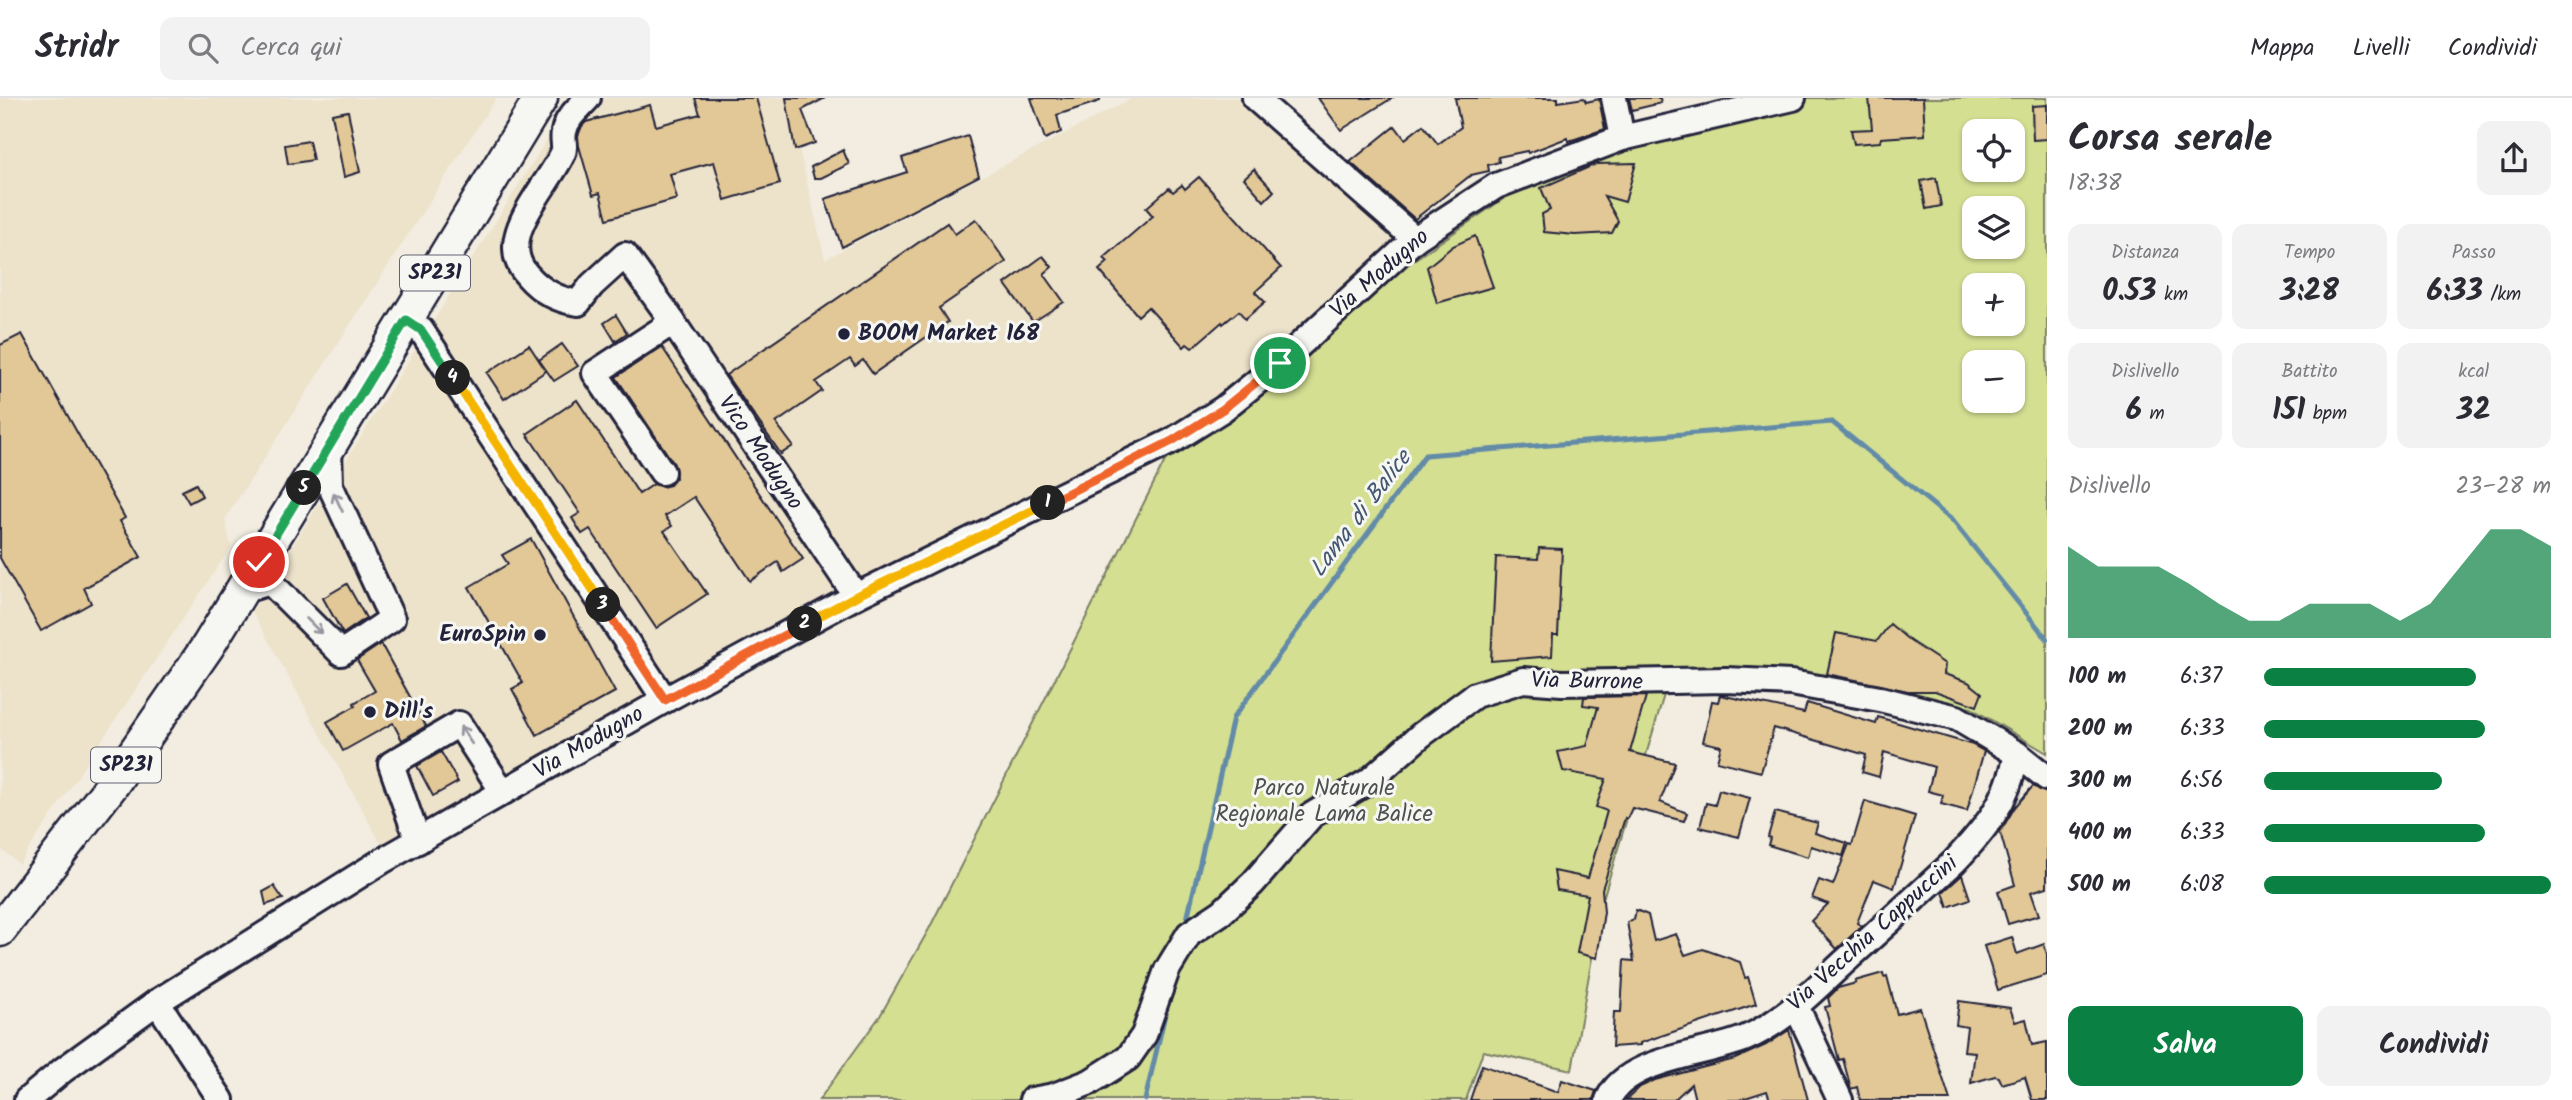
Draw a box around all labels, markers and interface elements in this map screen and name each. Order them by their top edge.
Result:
search box [160,17,650,80]
text: Stridr [35,22,118,75]
text: Cerca qui [240,27,341,69]
icon: search [184,29,222,67]
text: Mappa [2250,29,2315,68]
text: Livelli [2353,29,2410,68]
text: Condividi [2448,29,2537,68]
text: Corsa serale [2068,110,2272,170]
map controls [1962,119,2025,413]
button: locate [1962,119,2025,182]
button: share [2477,121,2551,195]
text: 18:38 [2068,166,2122,202]
button: layers [1962,196,2025,259]
street label: Via Modugno [1322,220,1438,328]
text: Distanza [2111,238,2179,268]
text: Tempo [2284,238,2335,268]
text: Passo [2452,238,2496,268]
road number: SP231 [400,256,470,290]
text: 0.53 [2102,268,2156,316]
text: 3:28 [2280,268,2339,316]
text: 6:33 [2426,268,2483,316]
button: + [1962,273,2025,336]
text: km [2156,280,2188,310]
text: /km [2483,280,2521,310]
place label: BOOM Market 168 [858,316,1040,352]
marker: BOOM Market 168 [836,326,852,342]
pin [1250,333,1310,393]
icon: arrive [1261,344,1299,382]
button: − [1962,350,2025,413]
text: Dislivello [2111,357,2179,387]
text: Battito [2281,357,2338,387]
text: kcal [2458,357,2489,387]
pin: 4 [435,360,470,396]
text: 4 [447,362,458,392]
text: 6 [2126,387,2142,435]
text: 151 [2272,387,2305,435]
text: 32 [2457,387,2491,435]
street label: Vico Modugno [708,388,812,518]
text: m [2142,399,2165,429]
text: bpm [2305,399,2347,429]
water label: Lama di Balice [1300,440,1423,586]
text: Dislivello [2068,469,2151,505]
text: 23–28 m [2456,469,2551,505]
pin: 5 [286,470,322,506]
text: 5 [299,472,308,502]
pin: 1 [1030,486,1066,520]
text: 1 [1045,487,1050,517]
one-way arrow [331,492,344,513]
pin [229,532,289,592]
icon: check [240,543,278,581]
pin: 3 [586,588,620,622]
text: 3 [597,589,608,619]
pin: 2 [788,606,822,642]
text: 2 [799,608,810,638]
one-way arrow [305,617,322,634]
place label: EuroSpin [440,617,526,653]
marker: EuroSpin [532,627,548,643]
text: 100 m [2068,659,2126,695]
text: 6:37 [2180,659,2222,695]
street label: Via Burrone [1531,663,1643,701]
place label: Dill's [384,694,434,730]
street label: Via Modugno [527,697,651,789]
marker: Dill's [362,704,378,720]
text: 200 m [2068,711,2133,747]
text: 6:33 [2180,711,2225,747]
one-way arrow [459,726,473,745]
road number: SP231 [91,748,161,782]
text: 300 m [2068,763,2132,799]
text: 6:56 [2180,763,2224,799]
park label: Parco Naturale Regionale Lama Balice [1215,771,1433,833]
text: 400 m [2068,815,2132,851]
text: 6:33 [2180,815,2225,851]
street label: Via Vecchia Cappuccini [1779,846,1968,1021]
text: 500 m [2068,867,2131,903]
text: 6:08 [2180,867,2224,903]
button: Salva [2068,1006,2303,1086]
button: Condividi [2317,1006,2551,1086]

